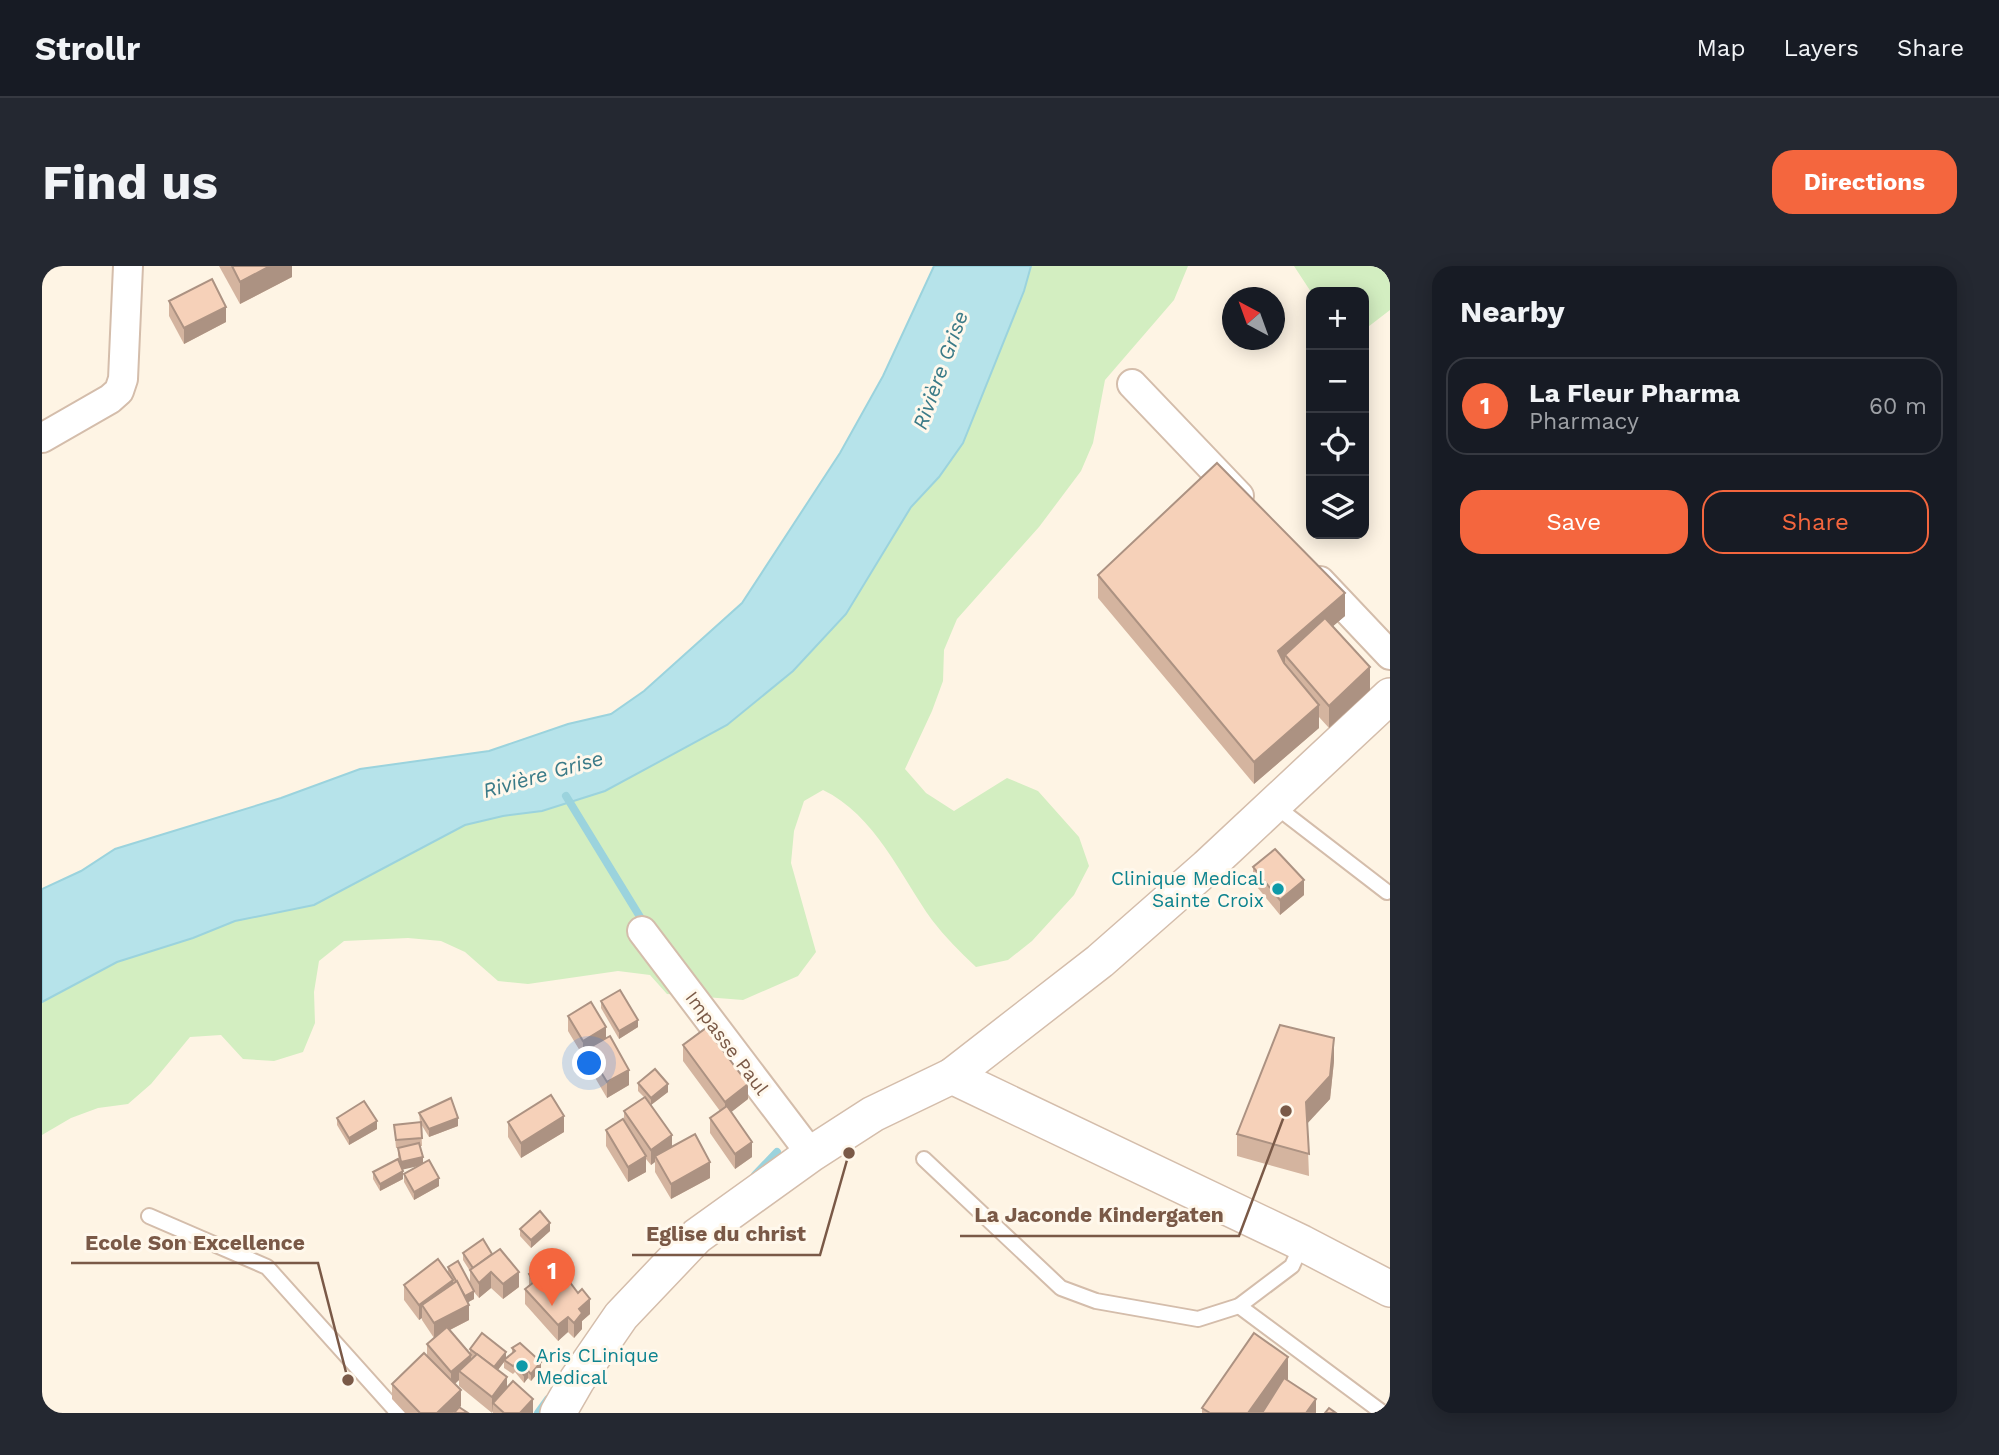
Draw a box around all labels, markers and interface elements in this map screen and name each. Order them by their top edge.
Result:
text: Strollr [35,29,140,68]
text: Map [1697,34,1745,62]
text: Layers [1783,34,1859,62]
text: Share [1897,34,1964,62]
button: Directions [1772,150,1957,214]
text: Find us [42,153,218,211]
north arrow [1222,287,1285,350]
map controls [1306,287,1369,539]
button: + [1306,287,1369,350]
text: Nearby [1460,294,1565,329]
water label: Rivière Grise [907,307,973,433]
button: − [1306,350,1369,413]
text: La Fleur Pharma [1529,378,1740,408]
text: 1 [1480,393,1490,420]
text: 60 m [1869,393,1927,420]
text: Pharmacy [1529,408,1639,435]
button: locate [1306,413,1369,476]
button: layers [1306,476,1369,539]
button: Save [1460,490,1688,554]
button: Share [1702,490,1929,554]
water label: Rivière Grise [480,745,606,803]
place label: Clinique Medical Sainte Croix [1111,867,1264,912]
marker: Clinique Medical Sainte Croix [1270,881,1286,897]
street label: Impasse Paul [681,987,774,1099]
your location [572,1046,606,1080]
callout: La Jaconde Kindergaten [960,1194,1239,1236]
text: La Jaconde Kindergaten [974,1202,1224,1227]
callout: Eglise du christ [632,1213,820,1255]
callout: Ecole Son Excellence [71,1221,318,1263]
text: Eglise du christ [646,1221,806,1246]
text: Ecole Son Excellence [85,1230,305,1255]
pin: 1 [529,1248,575,1306]
place label: Aris CLinique Medical [536,1344,659,1389]
marker: Aris CLinique Medical [514,1358,530,1374]

